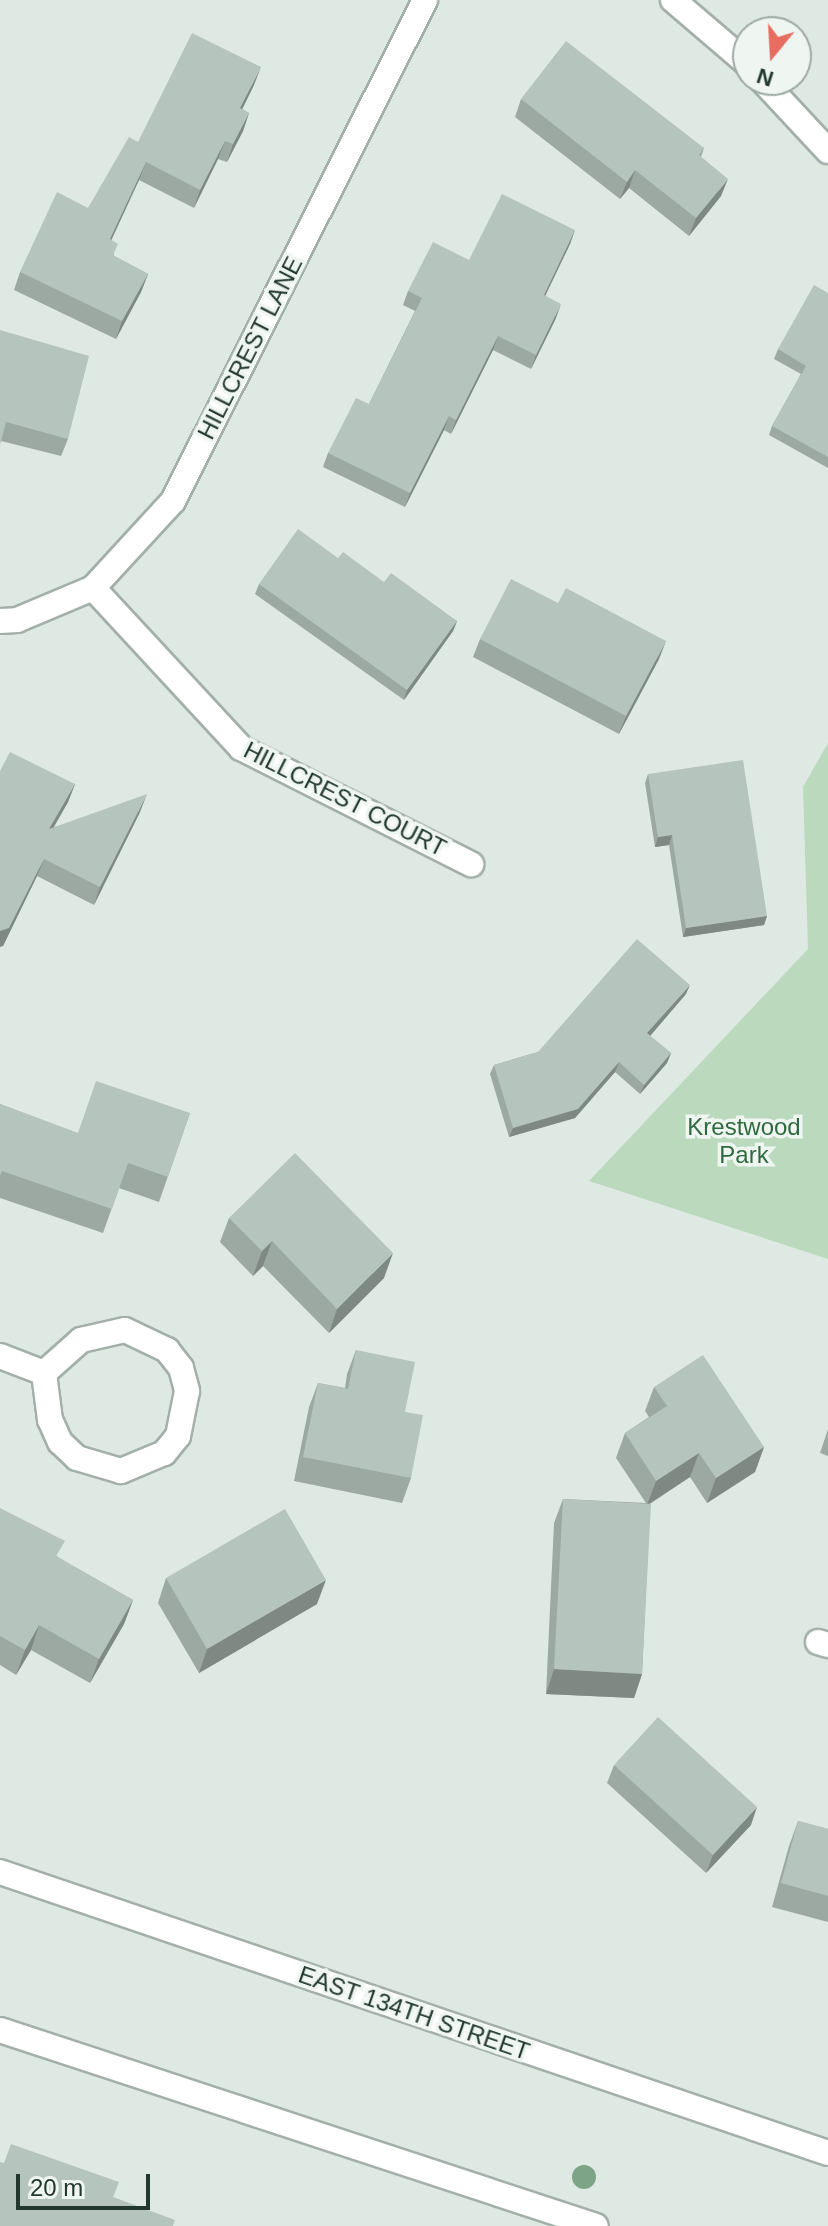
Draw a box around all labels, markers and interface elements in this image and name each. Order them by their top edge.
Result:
north arrow [732,16,812,96]
text: N [754,63,776,92]
street label: HILLCREST LANE [191,252,309,444]
street label: HILLCREST COURT [239,735,451,863]
park label: Krestwood Park [687,1113,801,1169]
street label: EAST 134TH STREET [295,1960,533,2066]
scale bar [20,2158,154,2208]
text: 20 m [30,2174,83,2201]

